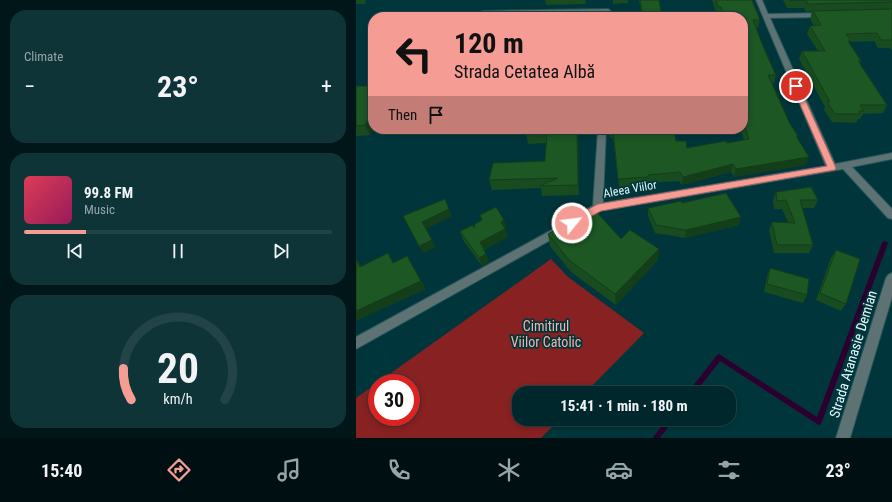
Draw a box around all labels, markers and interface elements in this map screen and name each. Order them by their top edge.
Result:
text: 120 m [454,27,524,60]
icon: left [388,28,440,80]
text: Climate [24,49,63,64]
text: Strada Cetatea Albă [454,61,595,82]
text: 23° [157,69,199,104]
pin [779,69,813,103]
text: − [24,74,35,99]
text: + [321,74,332,99]
icon: arrive [785,75,807,97]
icon: arrive [425,104,447,126]
text: Then [388,106,417,124]
street label: Aleea Viilor [602,177,658,201]
text: 99.8 FM [84,184,133,202]
text: Music [84,202,115,217]
position arrow [551,202,593,244]
icon: previous [64,240,86,262]
icon: pause [167,240,189,262]
icon: next [270,240,292,262]
street label: Strada Atanasie Demian [826,288,880,420]
park label: Cimitirul Viilor Catolic [511,318,581,350]
text: 20 [157,343,199,392]
speed limit sign: 30 [368,374,420,426]
text: km/h [163,390,193,406]
text: 15:41 · 1 min · 180 m [560,397,688,415]
icon: directions [165,456,193,484]
icon: music [275,456,303,484]
icon: phone [385,456,413,484]
icon: climate [495,456,523,484]
icon: car [605,456,633,484]
icon: filters [715,456,743,484]
text: 15:40 [41,460,82,481]
text: 23° [826,460,851,481]

